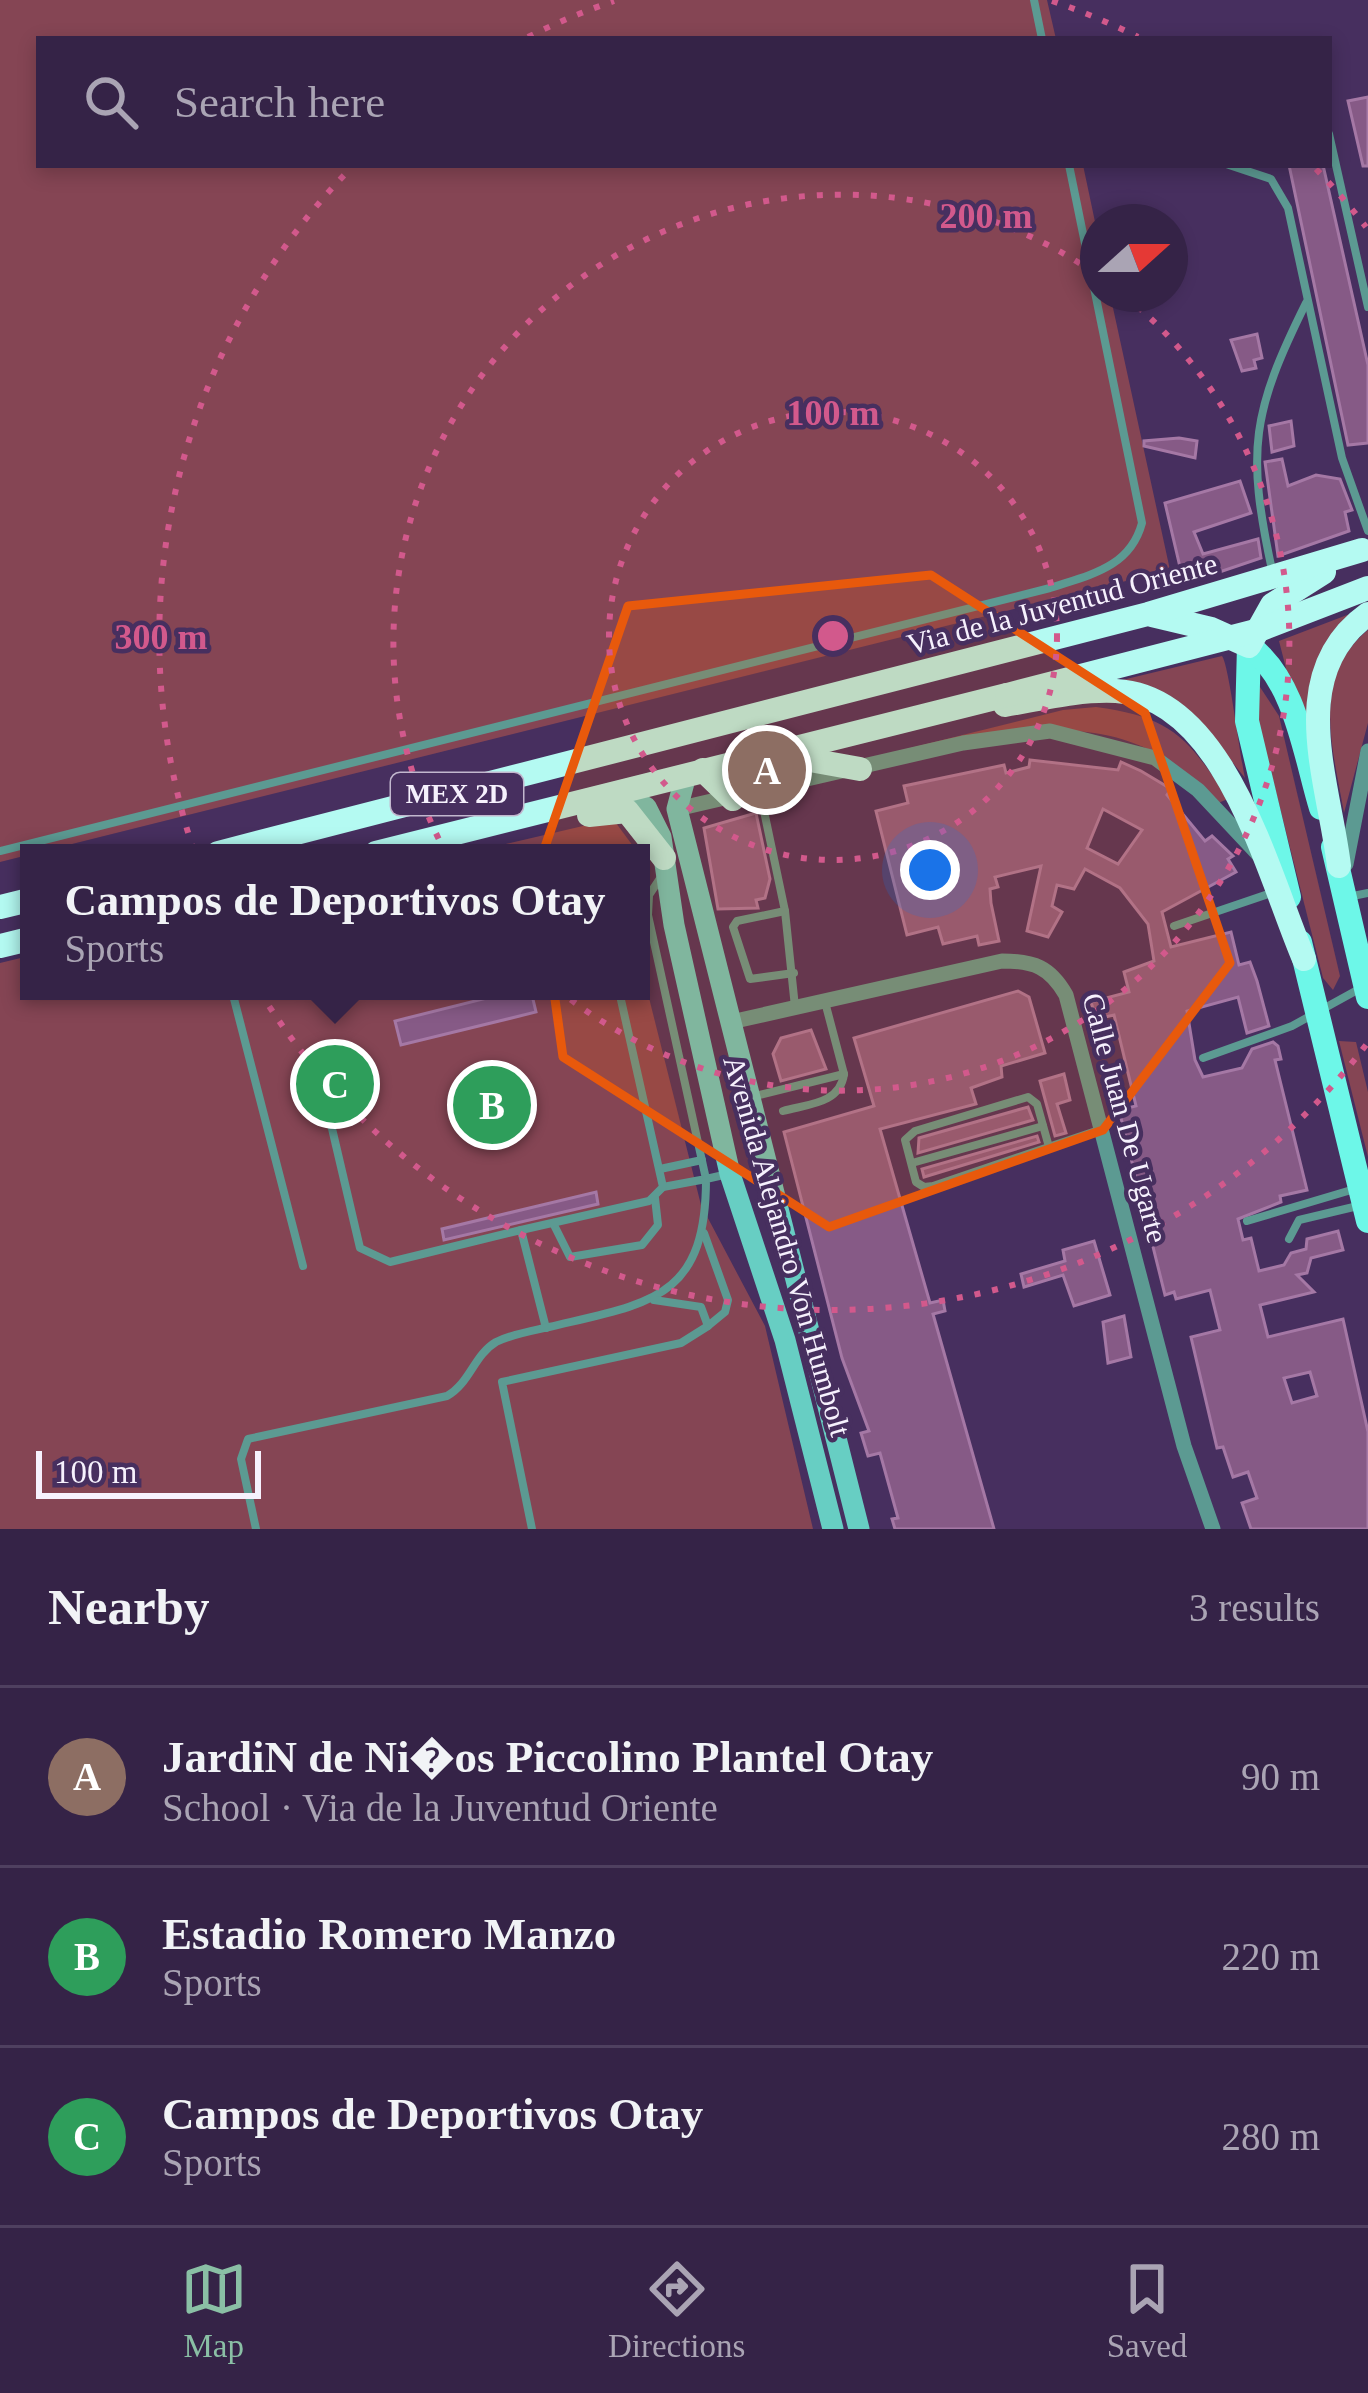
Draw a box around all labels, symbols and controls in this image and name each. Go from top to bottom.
search box [36,36,1332,168]
icon: search [78,69,144,135]
text: Search here [174,77,385,127]
text: 200 m [940,196,1033,236]
north arrow [1080,204,1188,312]
text: 100 m [787,393,880,433]
street label: Via de la Juventud Oriente [903,546,1221,661]
centre of rings [812,615,854,657]
text: 300 m [115,617,208,657]
pin: A [728,725,806,815]
road number: MEX 2D [391,773,523,815]
your location [900,840,960,900]
popup [20,844,650,1000]
text: Campos de Deportivos Otay [64,875,606,925]
text: Sports [64,927,164,970]
street label: Calle Juan De Ugarte [1076,989,1175,1246]
pin: C [296,1039,374,1129]
street label: Avenida Alejandro Von Humbolt [717,1052,858,1440]
pin: B [453,1060,531,1150]
scale bar [36,1445,261,1498]
text: 100 m [54,1454,137,1490]
text: Nearby [48,1579,209,1635]
text: 3 results [1189,1586,1320,1629]
text: JardiN de Ni�os Piccolino Plantel Otay [162,1732,933,1782]
text: A [73,1755,101,1798]
text: 90 m [1241,1755,1320,1798]
text: School · Via de la Juventud Oriente [162,1786,718,1829]
text: Estadio Romero Manzo [162,1909,616,1959]
text: B [74,1935,100,1978]
text: 220 m [1221,1935,1320,1978]
text: Sports [162,1961,262,2004]
text: Campos de Deportivos Otay [162,2089,703,2139]
text: C [73,2115,101,2158]
text: 280 m [1221,2115,1320,2158]
text: Sports [162,2141,262,2184]
tab: Map [181,2256,247,2365]
tab: Directions [608,2256,745,2365]
tab: Saved [1107,2256,1187,2365]

